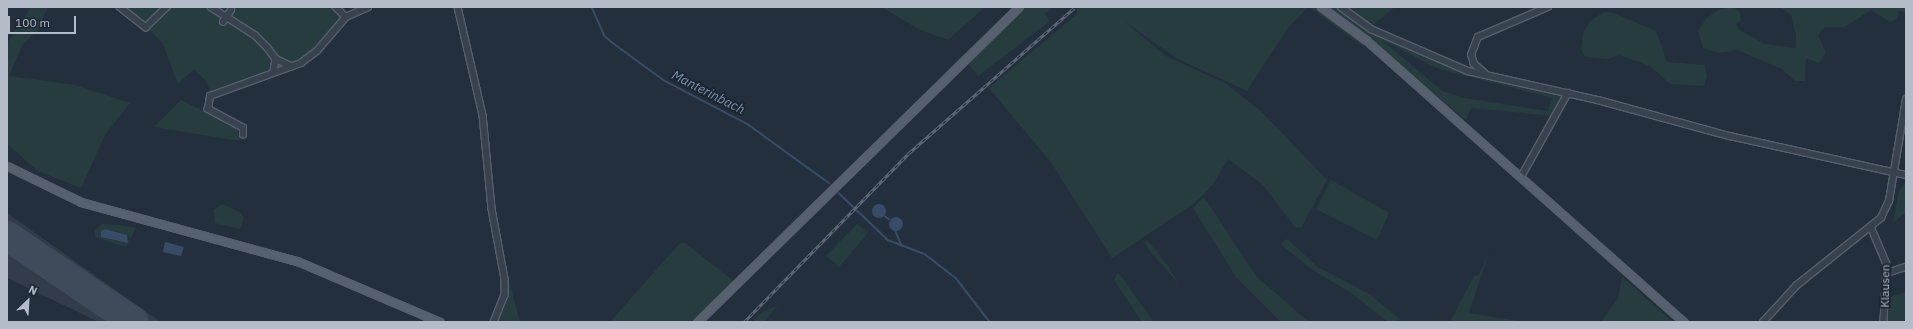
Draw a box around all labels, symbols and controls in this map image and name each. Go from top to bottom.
scale bar [10,8,78,34]
text: 100 m [15,15,50,30]
water label: Manterinbach [669,68,747,118]
street label: Klausen [1877,264,1893,308]
north arrow [8,281,48,321]
text: N [27,282,40,298]

